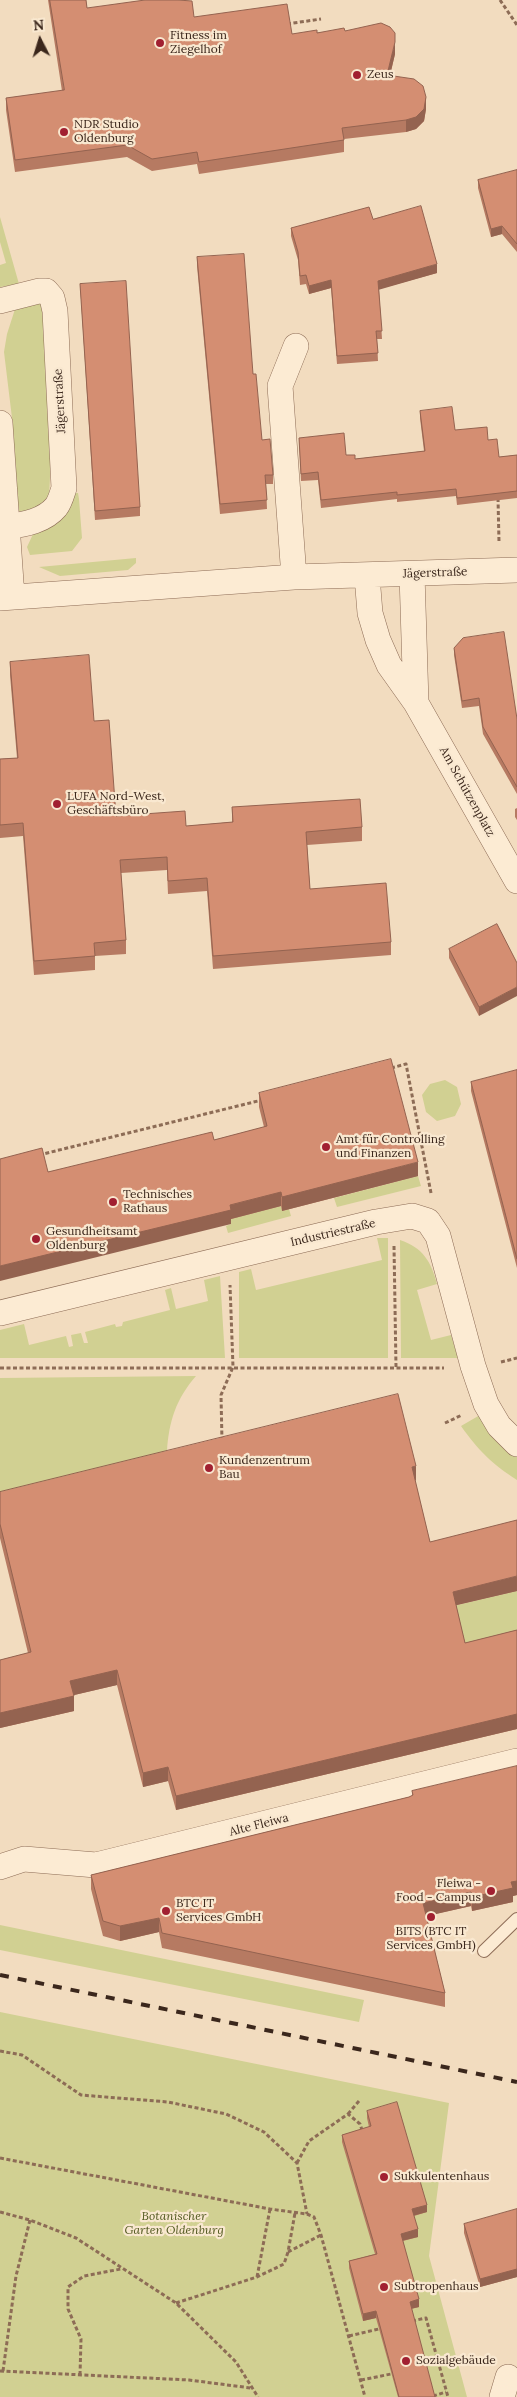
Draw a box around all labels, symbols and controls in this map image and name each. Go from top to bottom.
north arrow [15,15,65,65]
text: N [33,16,45,34]
place label: Fitness im Ziegelhof [170,29,227,57]
marker: Fitness im Ziegelhof [154,37,166,49]
place label: Zeus [367,68,394,82]
marker: Zeus [351,69,363,81]
place label: NDR Studio Oldenburg [74,118,139,146]
marker: NDR Studio Oldenburg [58,126,70,138]
street label: Jägerstraße [51,368,69,434]
street label: Jägerstraße [402,565,468,581]
street label: Am Schützenplatz [436,744,498,840]
place label: LUFA Nord-West, Geschäftsbüro [67,790,165,818]
marker: LUFA Nord-West, Geschäftsbüro [51,798,63,810]
place label: Amt für Controlling und Finanzen [336,1133,445,1161]
marker: Amt für Controlling und Finanzen [320,1141,332,1153]
place label: Technisches Rathaus [123,1188,192,1216]
marker: Technisches Rathaus [107,1196,119,1208]
street label: Industriestraße [289,1216,377,1250]
place label: Gesundheitsamt Oldenburg [46,1225,138,1253]
marker: Gesundheitsamt Oldenburg [30,1233,42,1245]
place label: Kundenzentrum Bau [219,1454,310,1482]
marker: Kundenzentrum Bau [203,1462,215,1474]
street label: Alte Fleiwa [228,1811,290,1839]
place label: Fleiwa - Food - Campus [396,1877,481,1905]
marker: Fleiwa - Food - Campus [485,1885,497,1897]
place label: BTC IT Services GmbH [176,1897,261,1925]
marker: BTC IT Services GmbH [160,1905,172,1917]
marker: BITS (BTC IT Services GmbH) [425,1911,437,1923]
place label: BITS (BTC IT Services GmbH) [386,1925,476,1953]
place label: Sukkulentenhaus [394,2170,489,2184]
marker: Sukkulentenhaus [378,2171,390,2183]
park label: Botanischer Garten Oldenburg [124,2210,224,2238]
place label: Subtropenhaus [394,2280,479,2294]
marker: Subtropenhaus [378,2281,390,2293]
place label: Sozialgebäude [416,2354,496,2368]
marker: Sozialgebäude [400,2355,412,2367]

